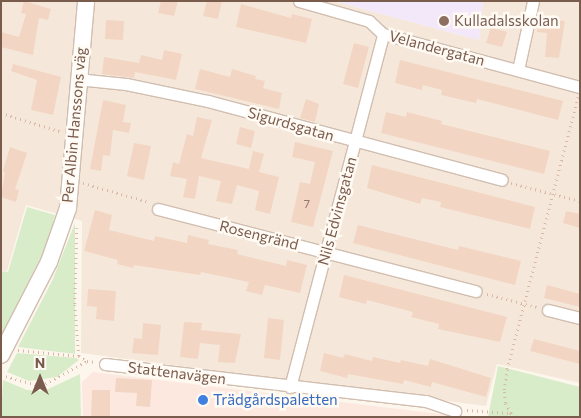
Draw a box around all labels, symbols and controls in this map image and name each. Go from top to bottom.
place label: Kulladalsskolan [454,12,559,30]
marker: Kulladalsskolan [438,15,450,27]
street label: Velandergatan [387,27,487,69]
street label: Per Albin Hanssons väg [58,46,90,204]
street label: Sigurdsgatan [246,103,336,145]
street label: Nils Edvinsgatan [314,155,360,267]
house number: 7 [304,197,310,211]
street label: Rosengränd [218,217,300,253]
north arrow [15,353,65,403]
text: N [35,354,45,371]
street label: Stattenavägen [127,358,227,388]
place label: Trädgårdspaletten [213,391,338,409]
marker: Trädgårdspaletten [197,394,209,406]

